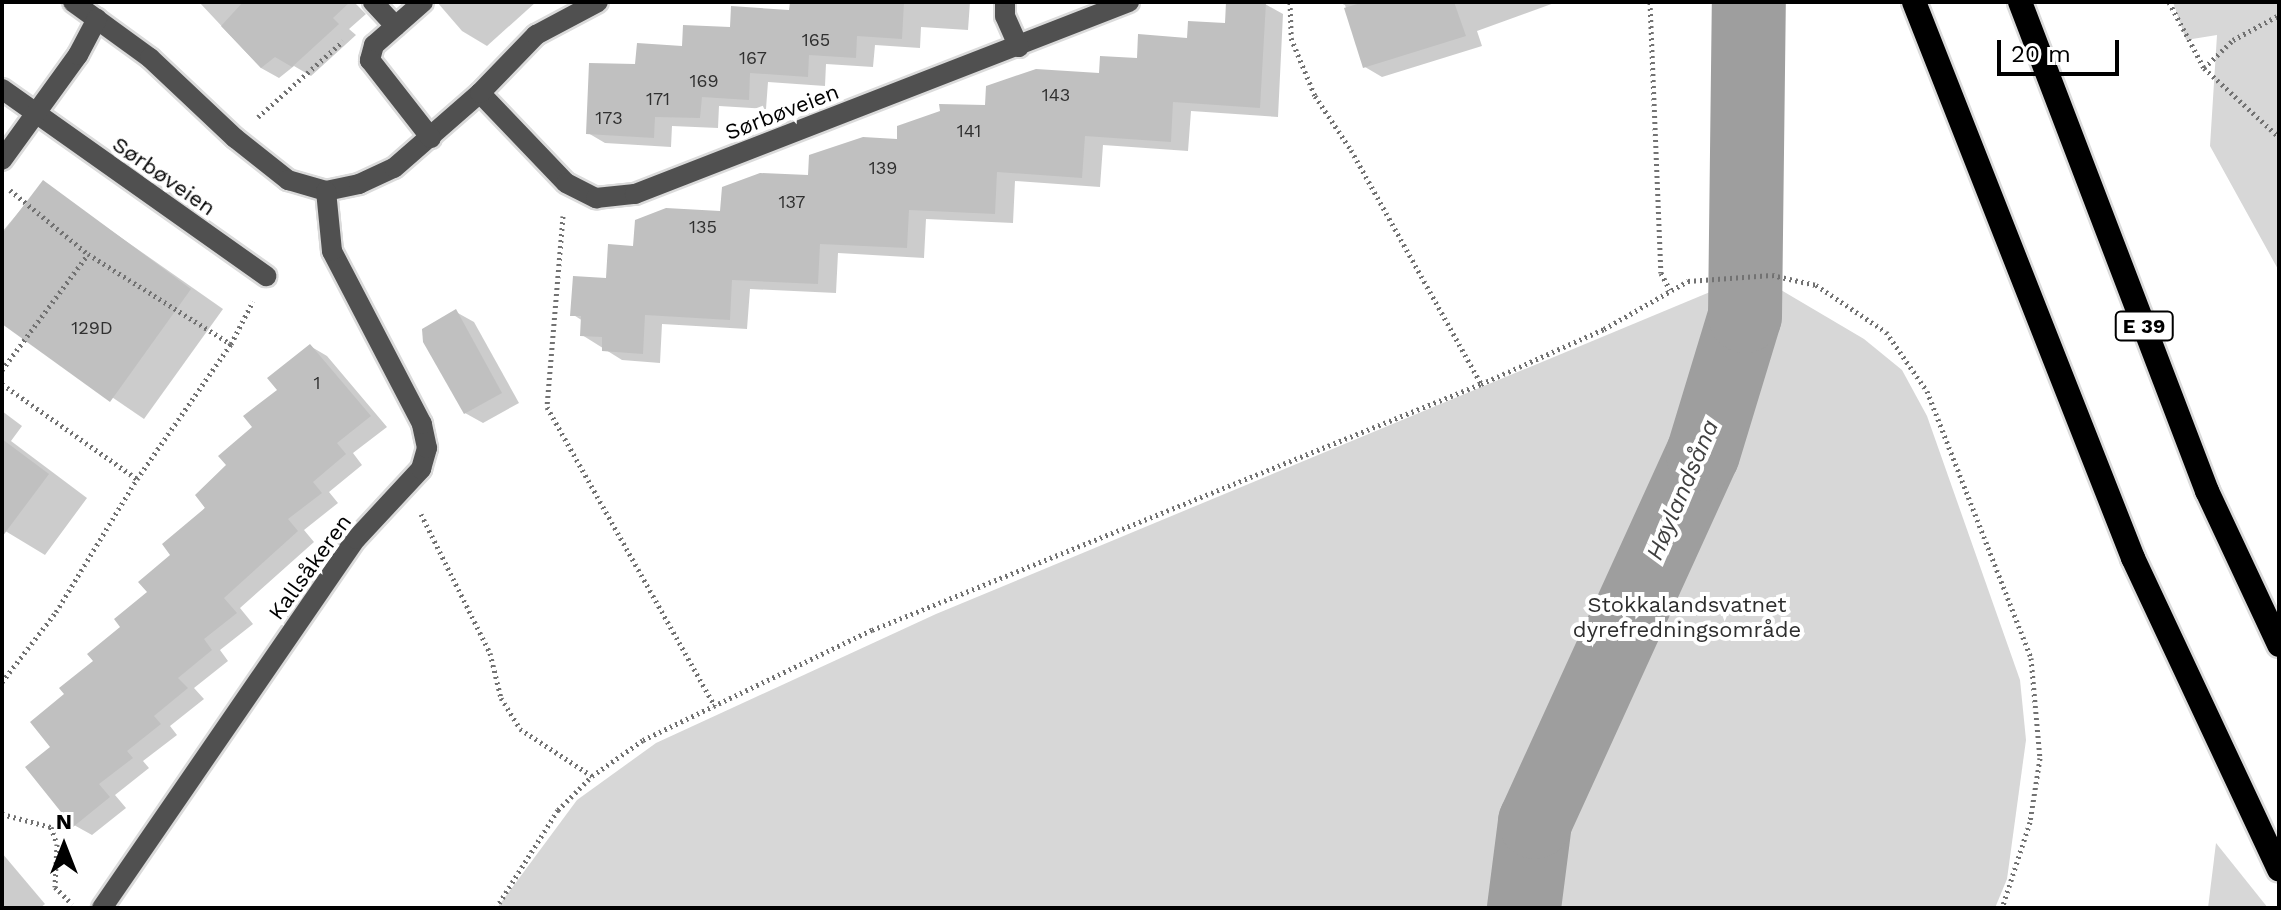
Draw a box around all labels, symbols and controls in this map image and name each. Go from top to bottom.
scale bar [2001,24,2123,74]
house number: 165 [802,29,830,51]
text: 20 m [2011,40,2071,68]
house number: 167 [739,47,767,69]
house number: 169 [689,70,719,92]
street label: Sørbøveien [721,78,843,146]
house number: 143 [1042,84,1070,106]
house number: 171 [646,88,670,110]
house number: 173 [595,107,623,129]
house number: 141 [957,120,981,142]
street label: Sørbøveien [107,131,221,221]
house number: 139 [869,157,897,179]
house number: 137 [779,191,805,213]
house number: 135 [689,216,717,238]
road number: E 39 [2114,310,2174,342]
house number: 129D [71,317,113,339]
house number: 1 [313,372,321,394]
water label: Høylandsåna [1641,416,1725,564]
street label: Kallsåkeren [263,509,357,625]
park label: Stokkalandsvatnet dyrefredningsområde [1573,591,1801,642]
north arrow [24,806,104,886]
text: N [56,809,72,834]

